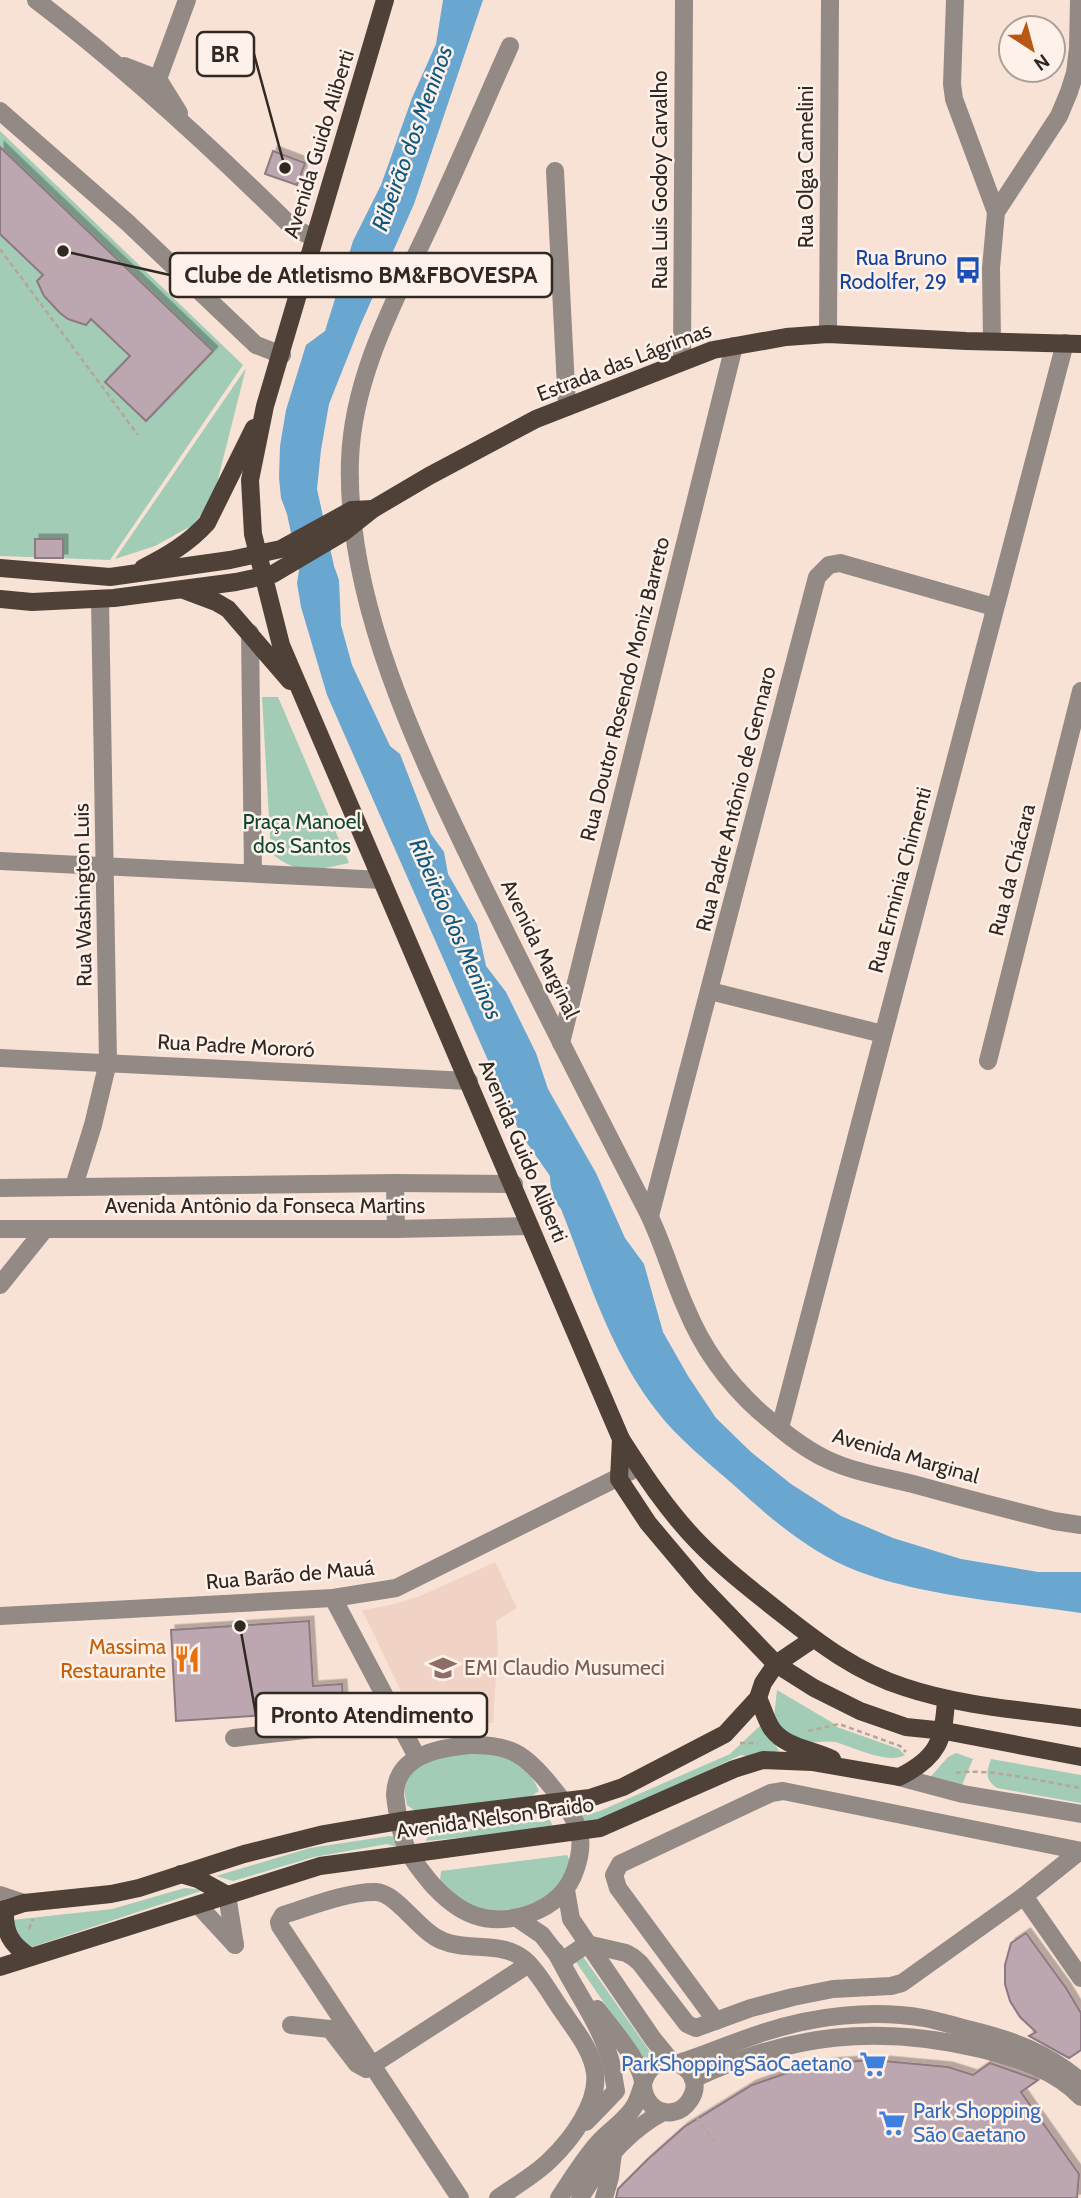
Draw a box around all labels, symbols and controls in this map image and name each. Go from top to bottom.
north arrow [997,14,1067,84]
callout: BR [197,32,254,76]
text: BR [211,40,240,68]
water label: Ribeirão dos Meninos [365,41,459,235]
street label: Avenida Guido Aliberti [278,47,359,241]
text: N [1030,49,1054,76]
street label: Rua Luis Godoy Carvalho [647,70,672,290]
street label: Rua Olga Camelini [793,86,818,248]
place label: Rua Bruno Rodolfer, 29 [839,245,947,294]
callout: Clube de Atletismo BM&FBOVESPA [170,253,552,297]
bus stop icon: Rua Bruno Rodolfer, 29 [953,255,983,285]
text: Clube de Atletismo BM&FBOVESPA [184,261,538,289]
street label: Estrada das Lágrimas [533,317,715,406]
street label: Rua Doutor Rosendo Moniz Barreto [575,534,674,844]
street label: Rua Padre Antônio de Gennaro [690,664,781,934]
street label: Rua Erminia Chimenti [863,784,936,975]
street label: Rua da Chácara [983,801,1040,939]
street label: Rua Washington Luis [68,803,97,987]
park label: Praça Manoel dos Santos [243,809,361,858]
water label: Ribeirão dos Meninos [404,834,509,1024]
street label: Avenida Marginal [496,875,585,1022]
street label: Rua Padre Mororó [157,1029,315,1062]
street label: Avenida Guido Aliberti [474,1056,573,1246]
street label: Avenida Antônio da Fonseca Martins [105,1193,426,1218]
street label: Avenida Marginal [830,1423,982,1488]
street label: Rua Barão de Mauá [205,1555,375,1594]
place label: Massima Restaurante [60,1634,166,1683]
restaurant icon: Massima Restaurante [172,1644,202,1674]
school or university icon: EMI Claudio Musumeci [428,1653,458,1683]
place label: EMI Claudio Musumeci [464,1655,665,1680]
callout: Pronto Atendimento [256,1693,487,1737]
text: Pronto Atendimento [270,1701,474,1729]
street label: Avenida Nelson Braido [395,1791,595,1844]
supermarket icon: ParkShoppingSãoCaetano [858,2049,888,2079]
place label: ParkShoppingSãoCaetano [621,2051,852,2076]
place label: Park Shopping São Caetano [913,2098,1041,2147]
supermarket icon: Park Shopping São Caetano [877,2108,907,2138]

